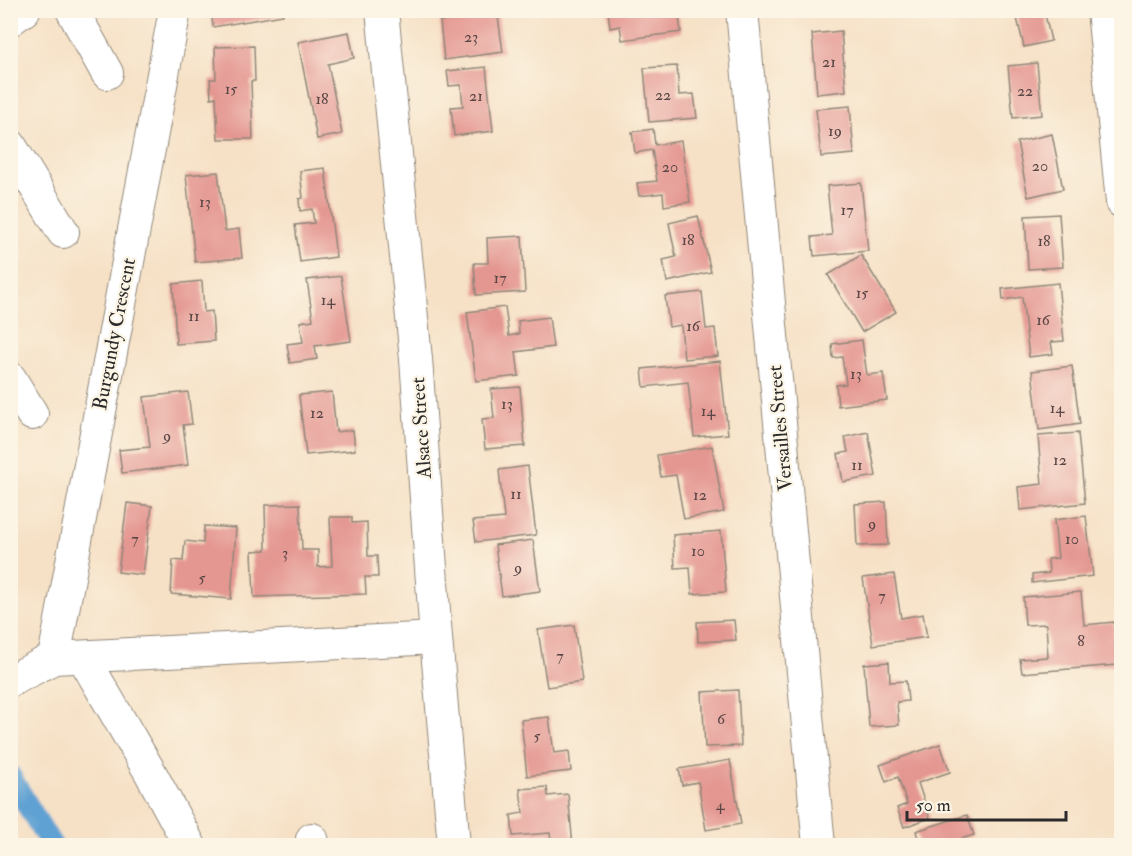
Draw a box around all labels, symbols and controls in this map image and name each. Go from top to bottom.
house number: 23 [464,27,478,47]
house number: 21 [822,52,836,72]
house number: 15 [225,79,237,99]
house number: 22 [1017,81,1033,101]
house number: 22 [655,85,671,105]
house number: 21 [469,86,483,106]
house number: 18 [315,89,329,109]
house number: 19 [828,121,842,141]
house number: 20 [1032,156,1048,176]
house number: 20 [662,157,678,177]
house number: 13 [199,192,211,212]
house number: 17 [840,200,854,220]
house number: 18 [681,230,695,250]
house number: 18 [1037,231,1051,251]
street label: Burgundy Crescent [87,255,141,412]
house number: 17 [493,268,507,288]
house number: 15 [856,283,868,303]
house number: 14 [321,290,337,310]
house number: 11 [188,306,200,326]
house number: 16 [1036,310,1051,330]
house number: 16 [686,316,701,336]
street label: Versailles Street [762,363,798,492]
house number: 13 [850,364,862,384]
street label: Alsace Street [405,376,437,481]
house number: 13 [501,394,513,414]
house number: 14 [1050,398,1066,418]
house number: 14 [701,401,717,421]
house number: 12 [310,403,324,423]
house number: 9 [162,426,171,446]
house number: 12 [1053,450,1067,470]
house number: 11 [851,455,863,475]
house number: 11 [510,484,522,504]
house number: 12 [693,485,707,505]
house number: 9 [867,514,876,534]
house number: 7 [131,529,139,549]
house number: 10 [1065,529,1079,549]
house number: 10 [691,541,705,561]
house number: 3 [282,543,288,563]
house number: 9 [513,558,522,578]
house number: 5 [198,568,206,588]
house number: 7 [878,586,886,606]
house number: 8 [1077,631,1085,651]
house number: 7 [556,646,564,666]
house number: 6 [717,709,726,729]
house number: 5 [533,726,541,746]
scale bar [907,784,1066,822]
text: 50 m [916,794,951,817]
house number: 4 [716,795,726,815]

